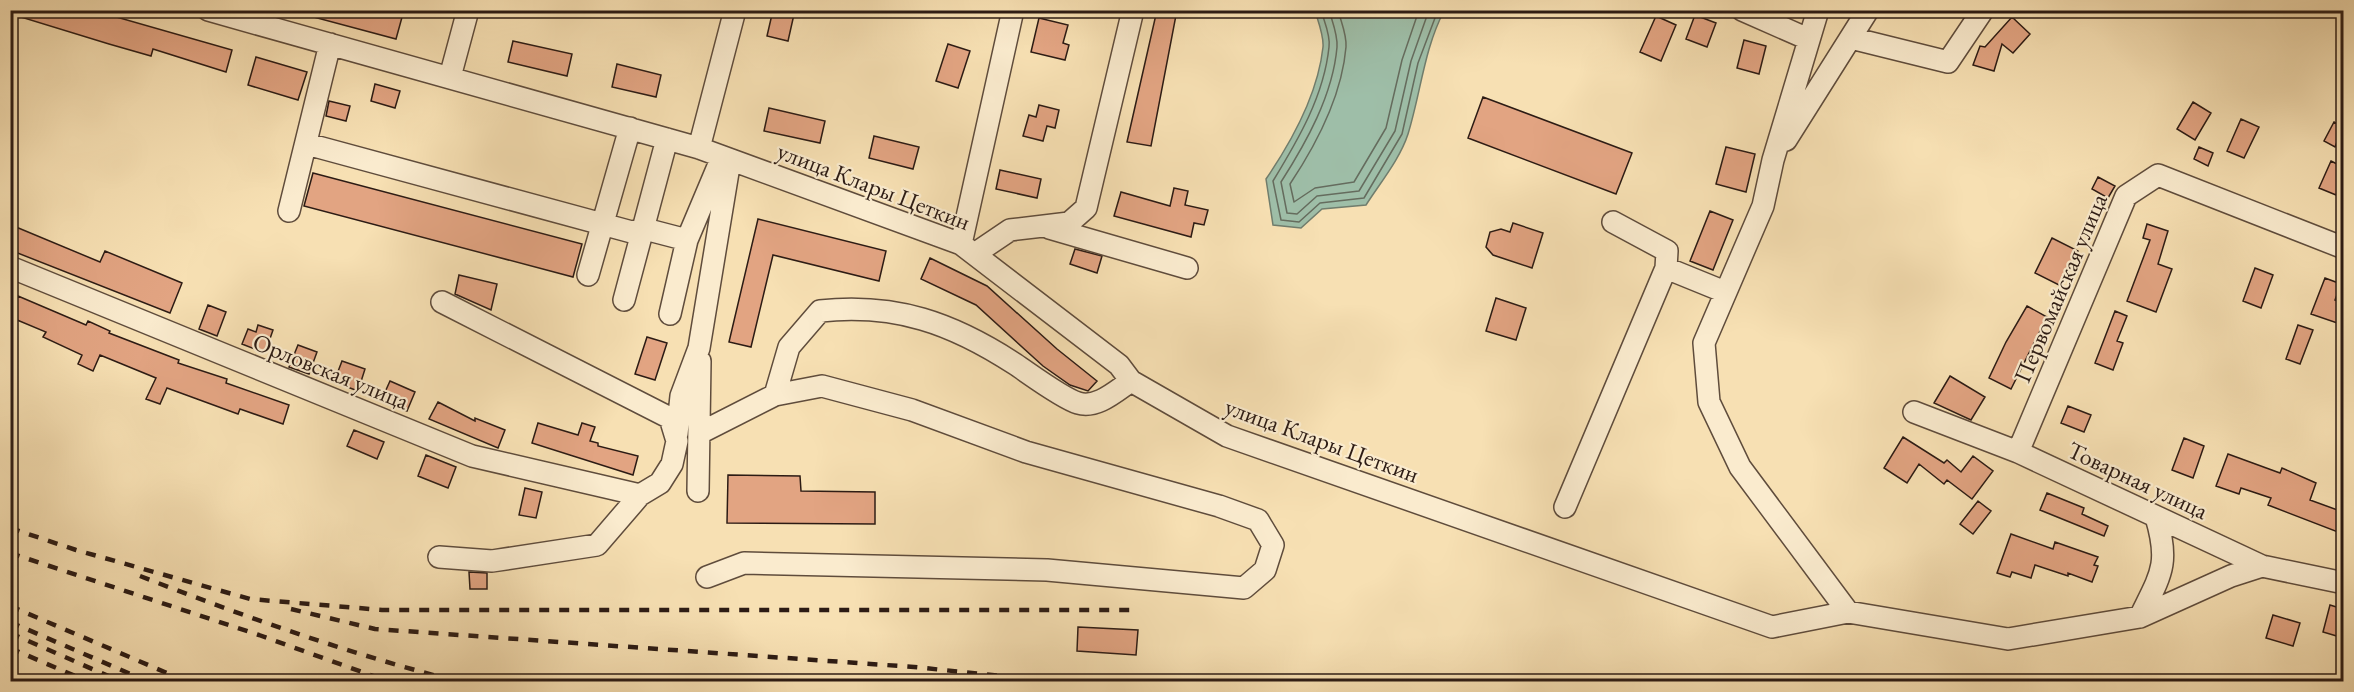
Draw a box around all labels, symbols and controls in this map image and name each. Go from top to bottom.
street label: улица Клары Цеткин [773,135,975,237]
street label: Первомайская улица [2006,188,2114,387]
street label: Орловская улица [248,326,414,417]
street label: улица Клары Цеткин [1221,391,1423,489]
street label: Товарная улица [2063,434,2213,526]

